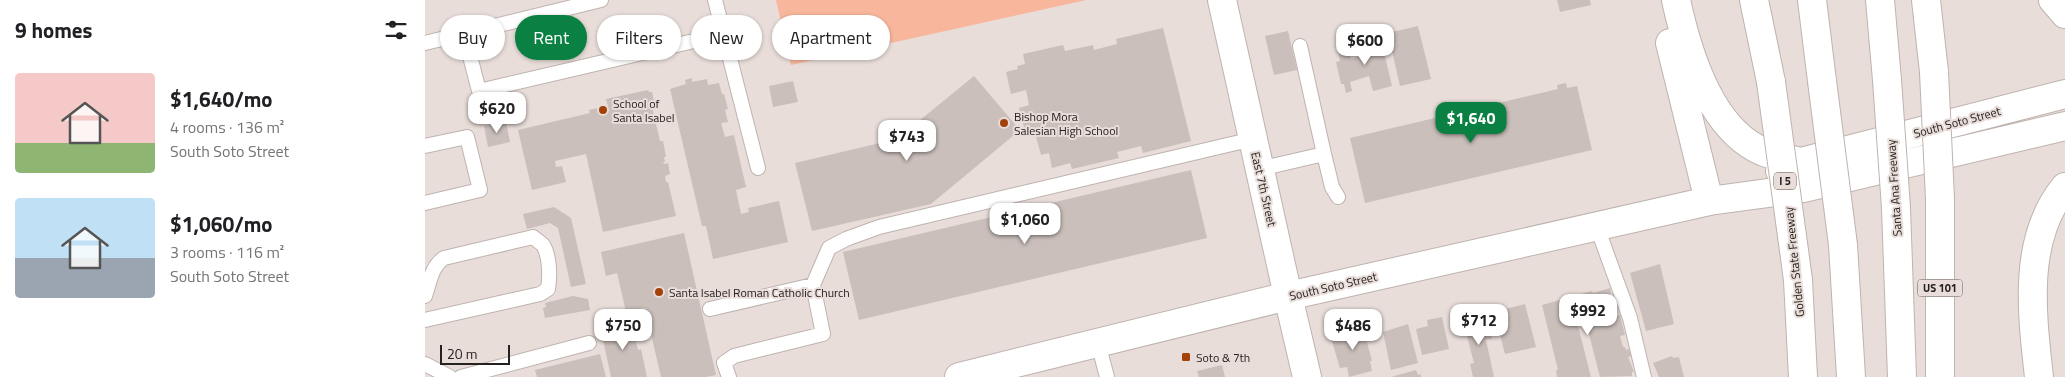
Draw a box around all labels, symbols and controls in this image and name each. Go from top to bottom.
text: 9 homes [15,14,92,46]
chip: Buy [440,15,505,60]
chip: Rent [515,15,587,60]
chip: Filters [597,15,681,60]
chip: New [691,15,762,60]
chip: Apartment [772,15,890,60]
icon: filters [382,16,410,44]
pin: $600 [1335,23,1395,66]
text: $600 [1347,28,1383,52]
text: $1,640/mo [170,83,272,115]
pin: $620 [467,92,527,134]
icon: home [55,93,115,153]
place label: School of Santa Isabel [613,94,674,127]
text: $620 [479,96,515,120]
street label: South Soto Street [1911,101,2003,143]
pin: $1,640 [1430,102,1512,144]
marker: School of Santa Isabel [597,104,609,116]
text: $1,640 [1446,106,1496,130]
place label: Bishop Mora Salesian High School [1014,107,1118,140]
text: 4 rooms · 136 m² [170,115,284,139]
marker: Bishop Mora Salesian High School [998,117,1010,129]
pin: $743 [877,120,937,162]
text: $743 [889,124,925,148]
text: South Soto Street [170,139,289,163]
street label: Santa Ana Freeway [1881,139,1907,237]
street label: East 7th Street [1246,150,1282,229]
road number: I 5 [1774,172,1796,190]
pin: $1,060 [984,202,1066,245]
street label: Golden State Freeway [1779,206,1809,318]
text: $1,060 [1000,207,1050,231]
text: $1,060/mo [170,208,272,240]
icon: home [55,218,115,278]
text: 3 rooms · 116 m² [170,240,284,264]
text: South Soto Street [170,264,289,288]
street label: South Soto Street [1287,267,1379,305]
road number: US 101 [1917,280,1963,296]
place label: Santa Isabel Roman Catholic Church [669,283,850,302]
marker: Santa Isabel Roman Catholic Church [653,286,665,298]
pin: $992 [1558,294,1618,336]
text: $992 [1570,298,1606,322]
pin: $712 [1449,304,1509,346]
pin: $750 [593,308,653,351]
pin: $486 [1323,308,1383,351]
text: $712 [1461,308,1497,332]
text: $750 [605,313,641,337]
text: $486 [1335,313,1371,337]
scale bar [440,342,510,365]
text: 20 m [447,343,477,364]
place label: Soto & 7th [1196,348,1250,367]
marker: Soto & 7th [1180,351,1192,363]

